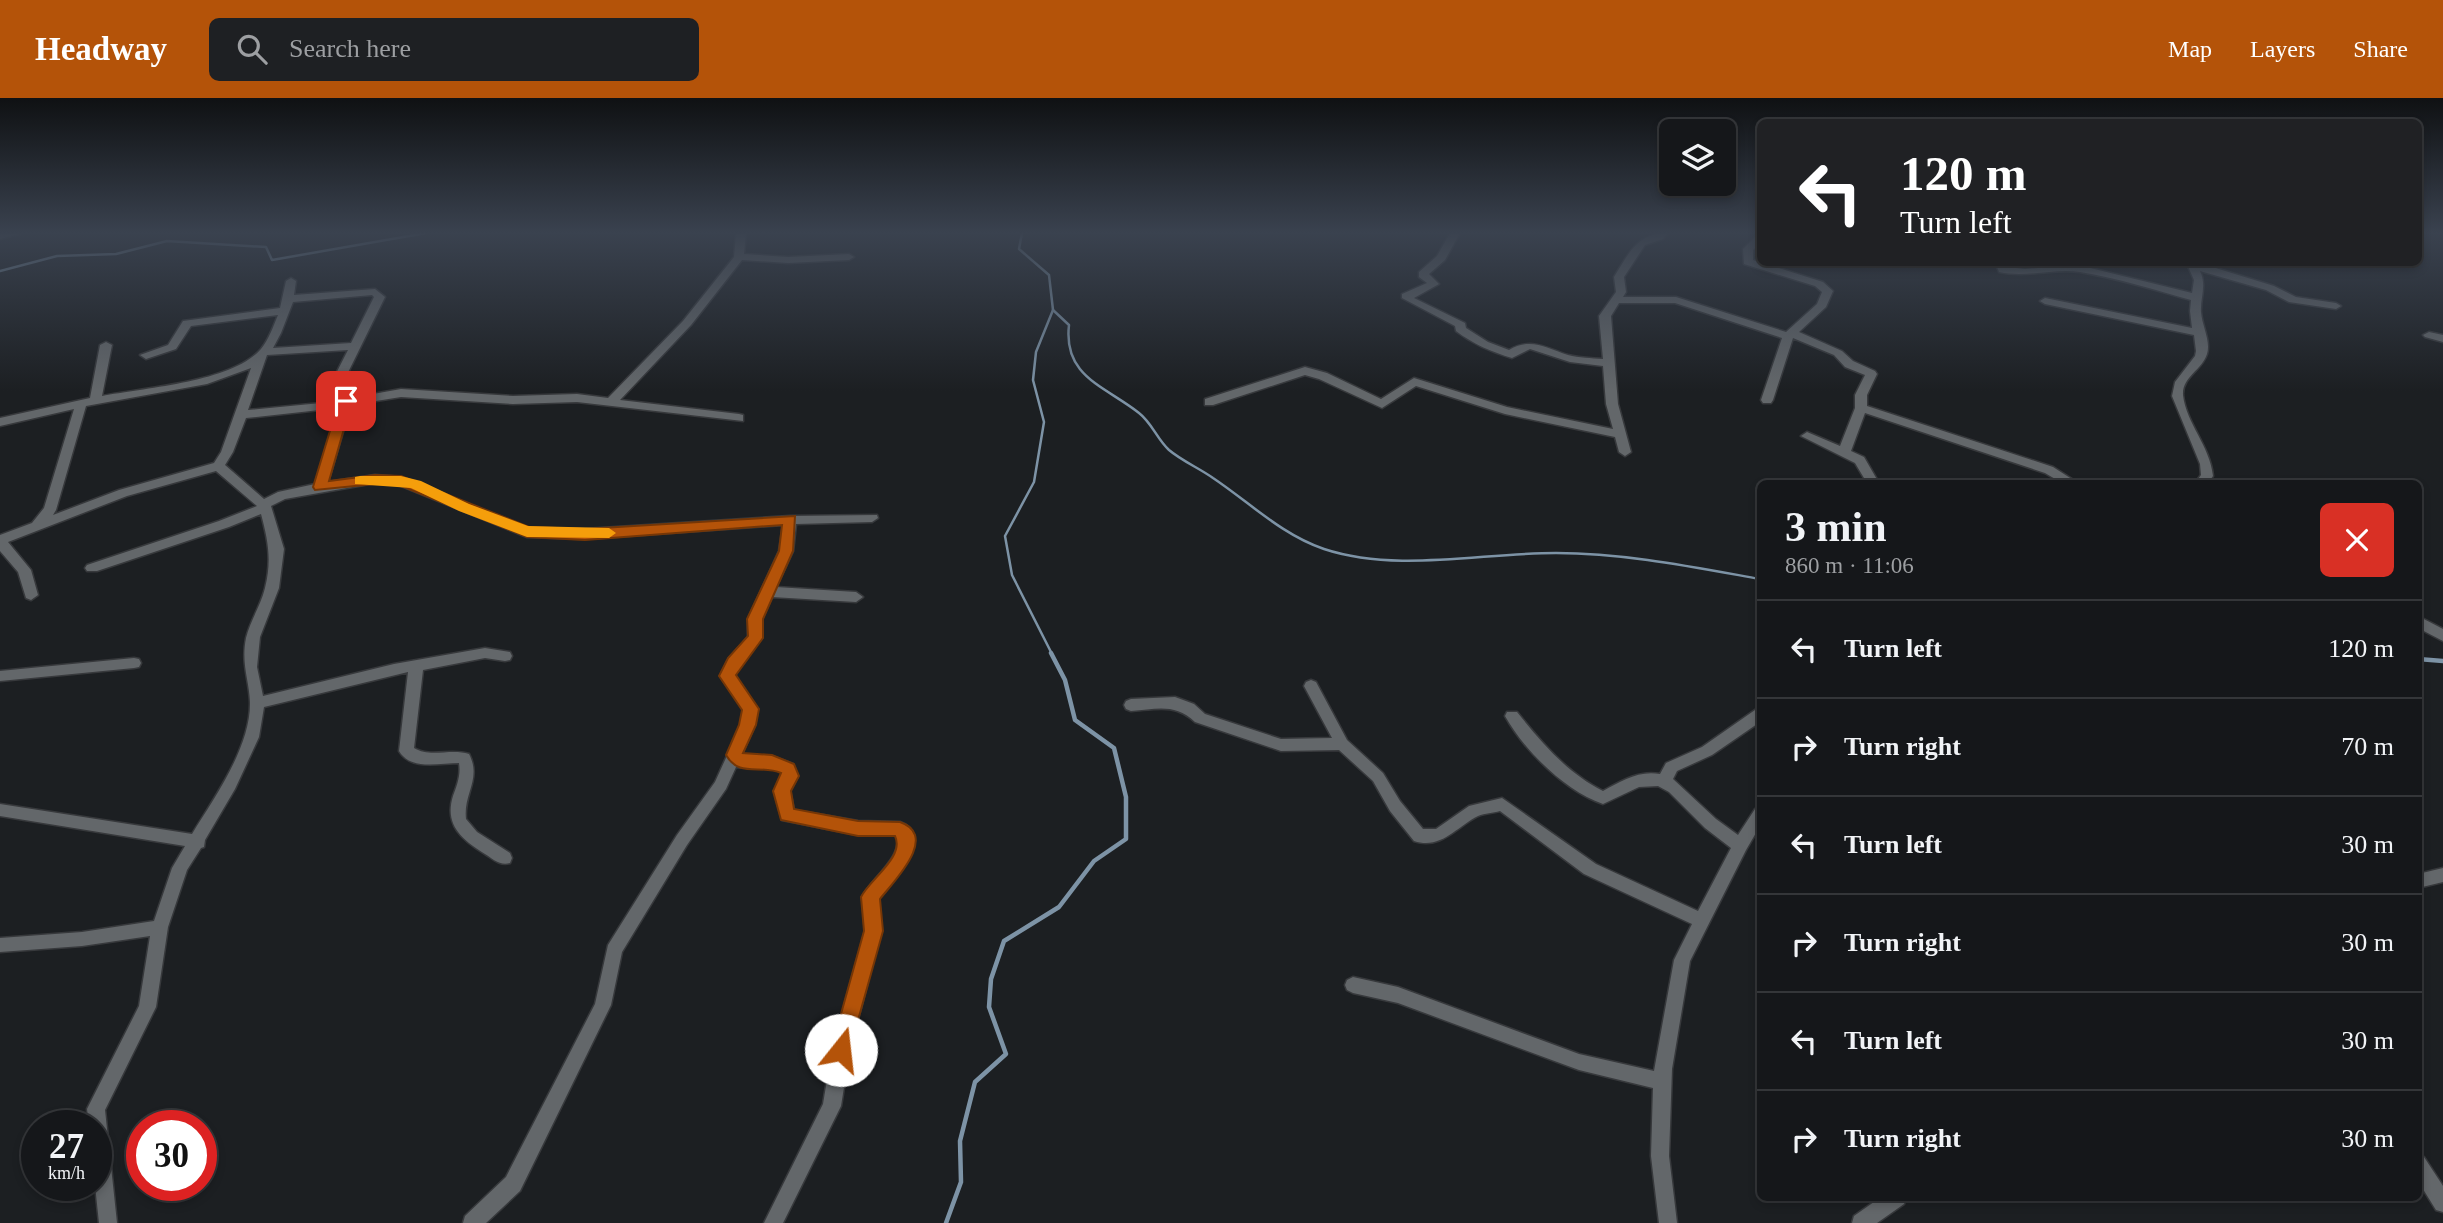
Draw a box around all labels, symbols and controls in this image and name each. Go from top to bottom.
search box [209,18,699,81]
icon: search [233,30,271,68]
text: Headway [35,31,167,67]
text: Search here [289,34,411,63]
text: Map [2168,36,2212,62]
text: Layers [2250,36,2315,62]
text: Share [2353,36,2408,62]
map controls [1659,119,1736,196]
button: layers [1659,119,1736,196]
text: 120 m [1900,146,2027,201]
icon: left [1785,147,1876,238]
text: Turn left [1900,204,2012,240]
pin [316,371,376,431]
icon: arrive [327,382,365,420]
button: close [2320,503,2394,577]
text: 3 min [1785,504,1887,550]
text: 860 m · 11:06 [1785,553,1914,578]
icon: left [1785,630,1823,668]
text: Turn left [1844,634,1942,663]
text: 120 m [2328,634,2394,663]
icon: right [1785,728,1823,766]
text: Turn right [1844,732,1961,761]
text: 70 m [2341,732,2394,761]
icon: left [1785,826,1823,864]
text: Turn left [1844,830,1942,859]
text: 30 m [2341,830,2394,859]
icon: right [1785,924,1823,962]
text: Turn right [1844,928,1961,957]
text: 30 m [2341,928,2394,957]
position arrow [804,1013,878,1087]
icon: left [1785,1022,1823,1060]
text: Turn left [1844,1026,1942,1055]
text: 30 m [2341,1026,2394,1055]
speed limit sign: 30 [126,1110,217,1201]
icon: right [1785,1120,1823,1158]
text: Turn right [1844,1124,1961,1153]
text: 30 m [2341,1124,2394,1153]
text: 27 [49,1127,84,1166]
text: km/h [48,1163,85,1183]

